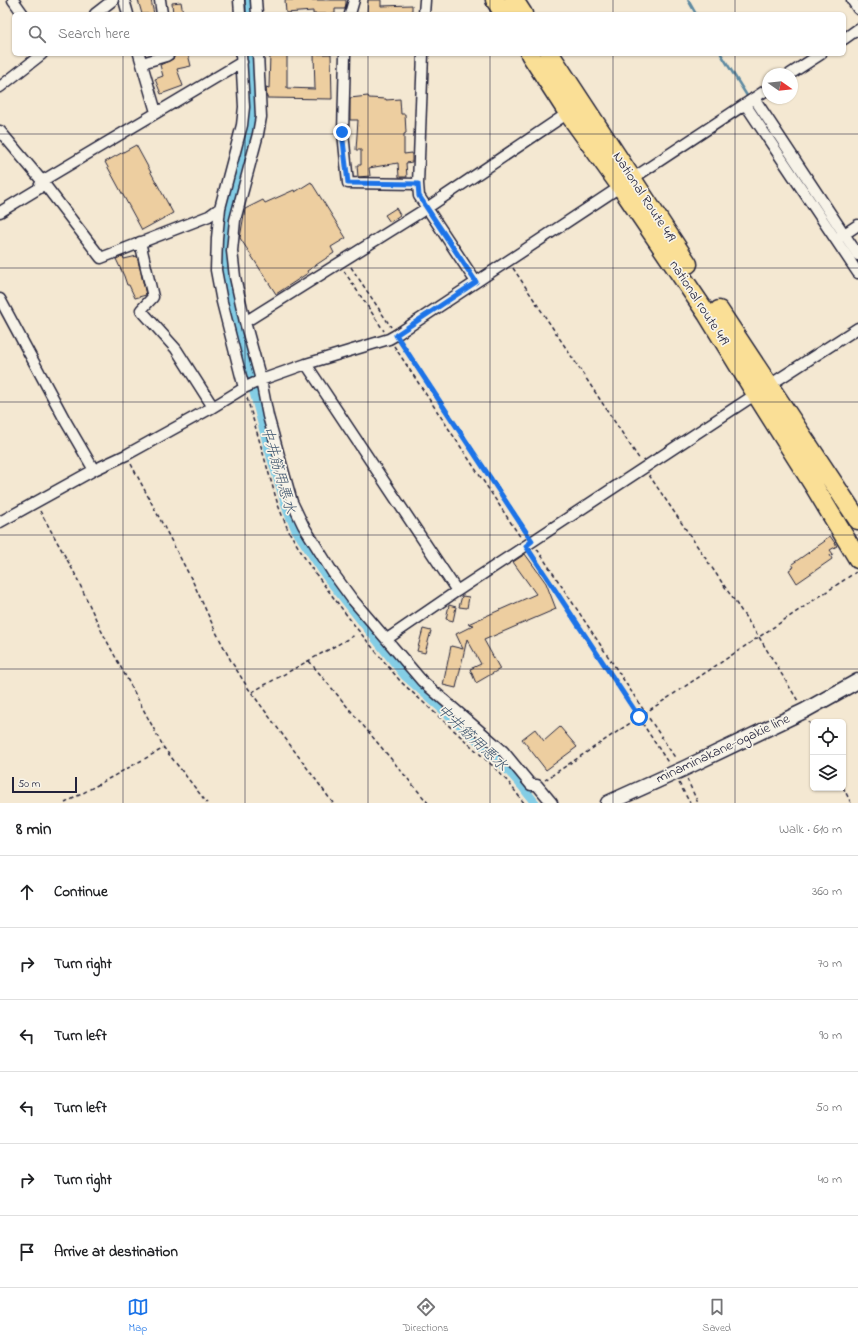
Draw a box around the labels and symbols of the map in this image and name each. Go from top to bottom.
north arrow [762,68,798,104]
route end [333,123,351,141]
street label: National Route 419 [607,148,681,247]
street label: national route 419 [664,256,735,350]
water label: 中井筋用悪水 [255,424,301,516]
water label: 中井筋用悪水 [432,699,512,777]
route start [630,708,648,726]
street label: minaminakane-ogakie line [653,708,794,790]
scale bar [12,775,77,794]

